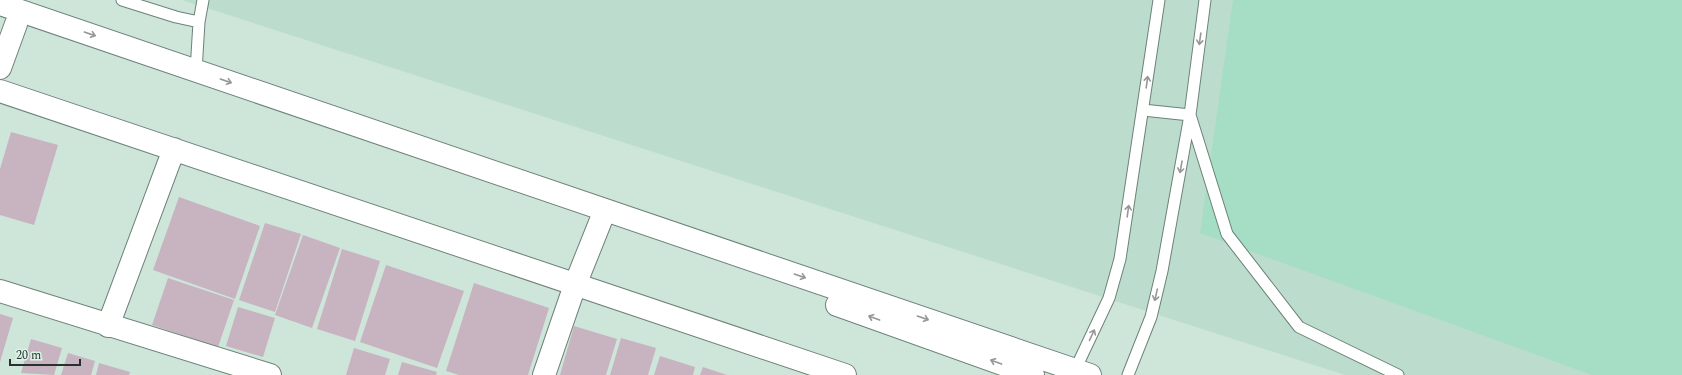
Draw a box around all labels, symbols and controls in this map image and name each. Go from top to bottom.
one-way arrow [84,31,96,39]
one-way arrow [1196,32,1204,45]
one-way arrow [1143,76,1151,89]
one-way arrow [220,78,233,85]
one-way arrow [1176,160,1184,173]
one-way arrow [1124,205,1132,218]
one-way arrow [794,273,806,281]
one-way arrow [1152,288,1160,301]
one-way arrow [868,314,881,321]
one-way arrow [916,315,929,322]
one-way arrow [1089,329,1096,341]
scale bar [10,341,80,367]
text: 20 m [16,346,41,365]
one-way arrow [991,357,1003,365]

